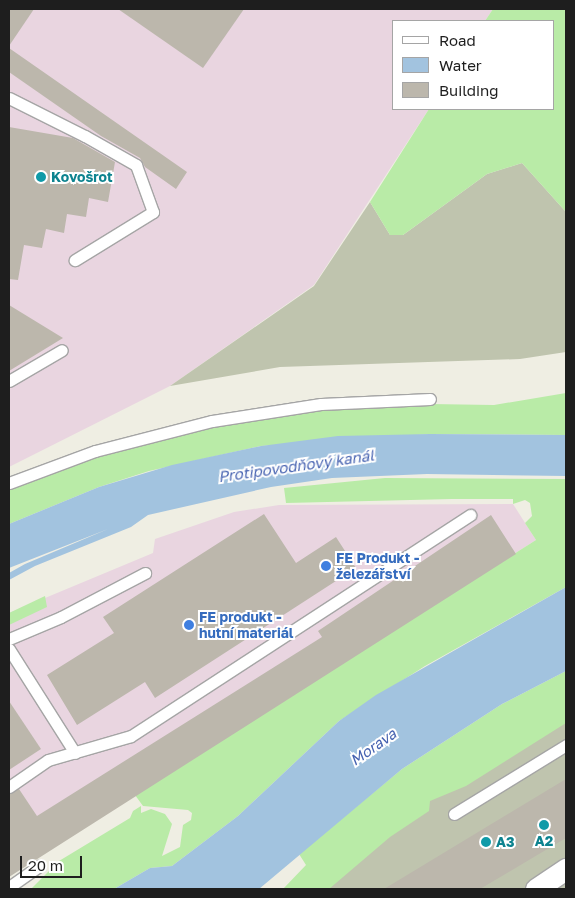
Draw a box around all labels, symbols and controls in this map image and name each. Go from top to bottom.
legend [392,20,555,110]
text: Road [439,31,476,49]
text: Water [439,56,482,74]
text: Building [439,81,499,99]
place label: Kovošrot [51,169,113,185]
marker: Kovošrot [35,171,47,183]
water label: Protipovodňový kanál [217,446,375,486]
place label: FE Produkt - železářství [336,550,419,582]
marker: FE Produkt - železářství [320,560,332,572]
place label: FE produkt - hutní materiál [199,609,294,642]
marker: FE produkt - hutní materiál [183,619,195,631]
water label: Morava [346,725,400,769]
marker: A2 [538,819,550,831]
place label: A2 [535,833,553,849]
place label: A3 [496,834,514,850]
marker: A3 [480,836,492,848]
scale bar [22,846,85,878]
text: 20 m [28,856,63,874]

